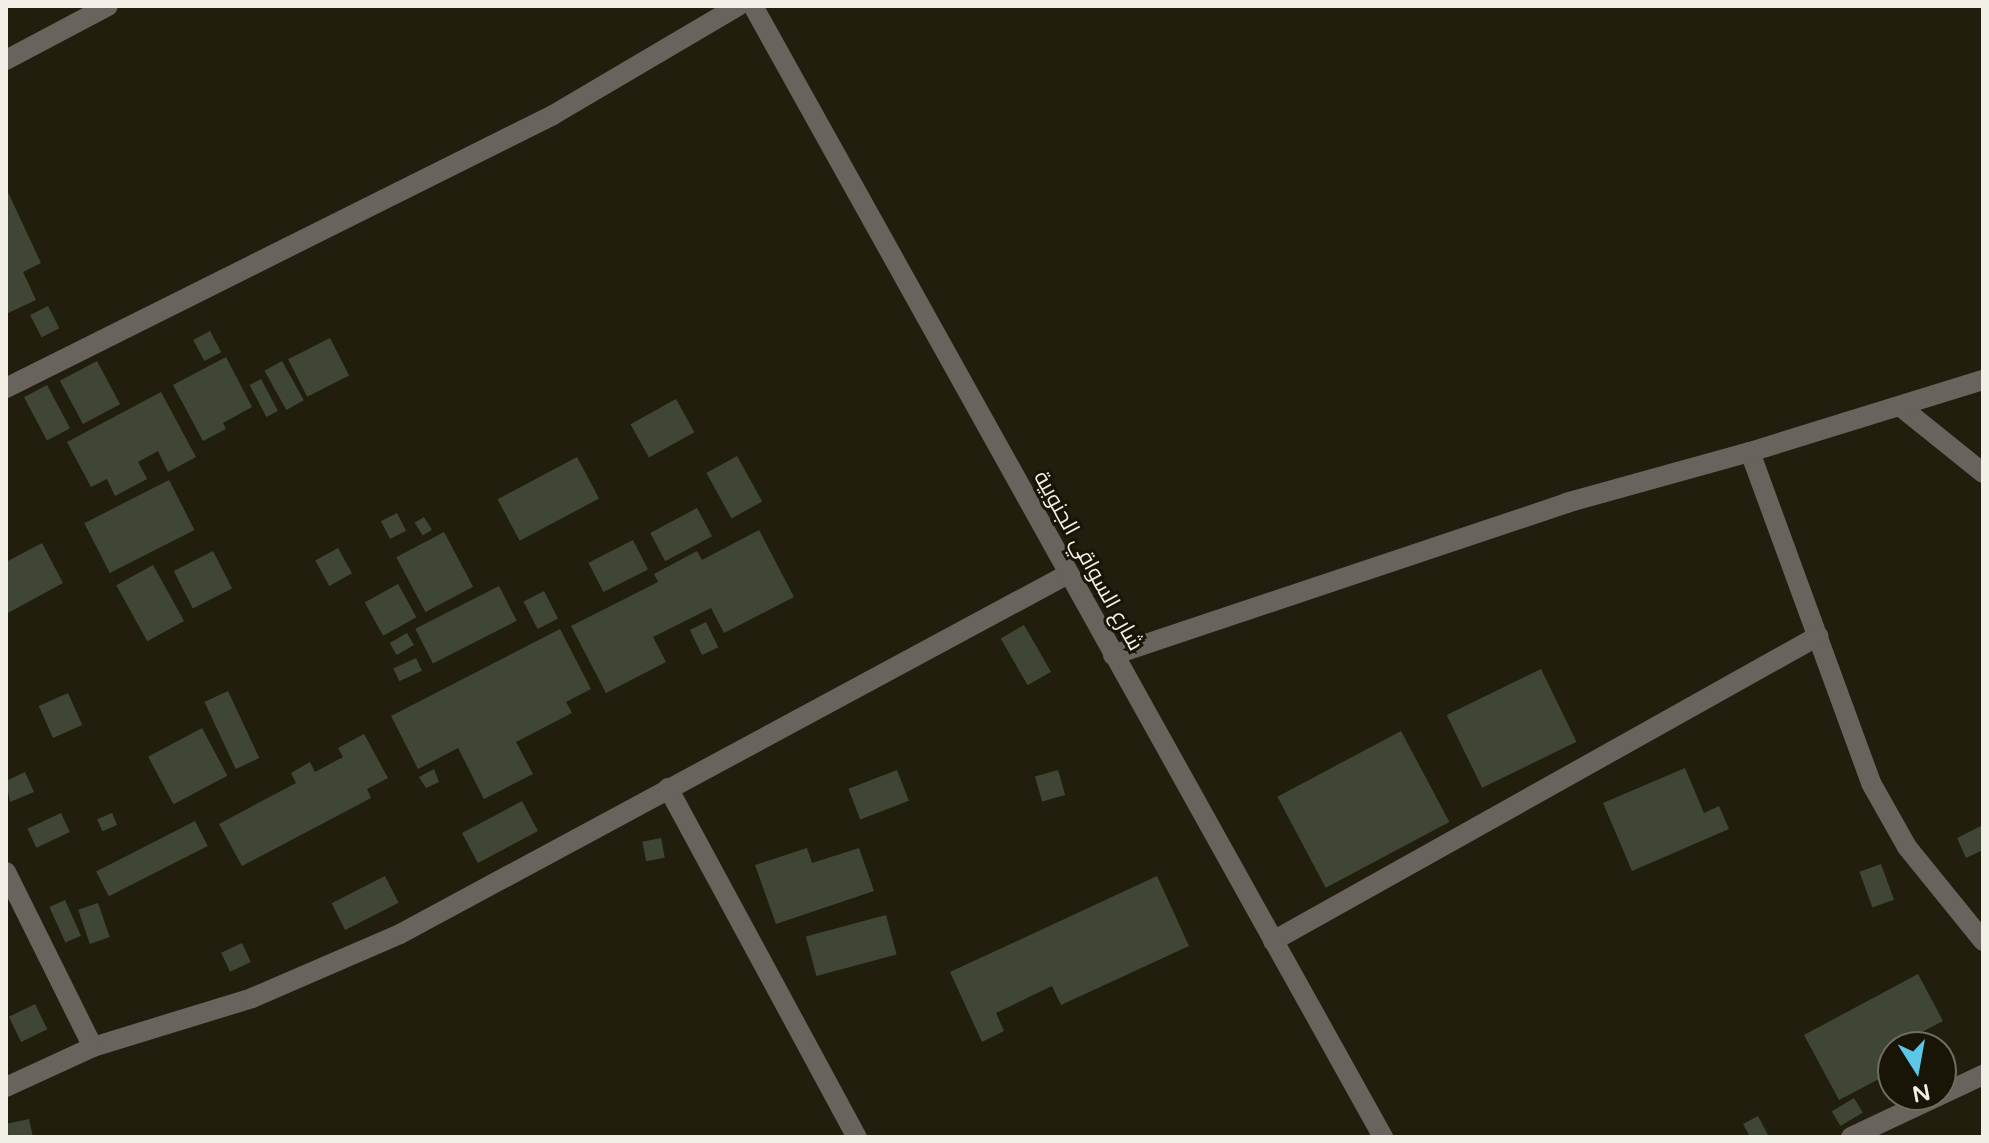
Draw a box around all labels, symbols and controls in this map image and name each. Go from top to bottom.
street label: شارع السواقي الجنوبية [1028,466,1148,656]
north arrow [1877,1031,1957,1111]
text: N [1910,1078,1932,1107]

